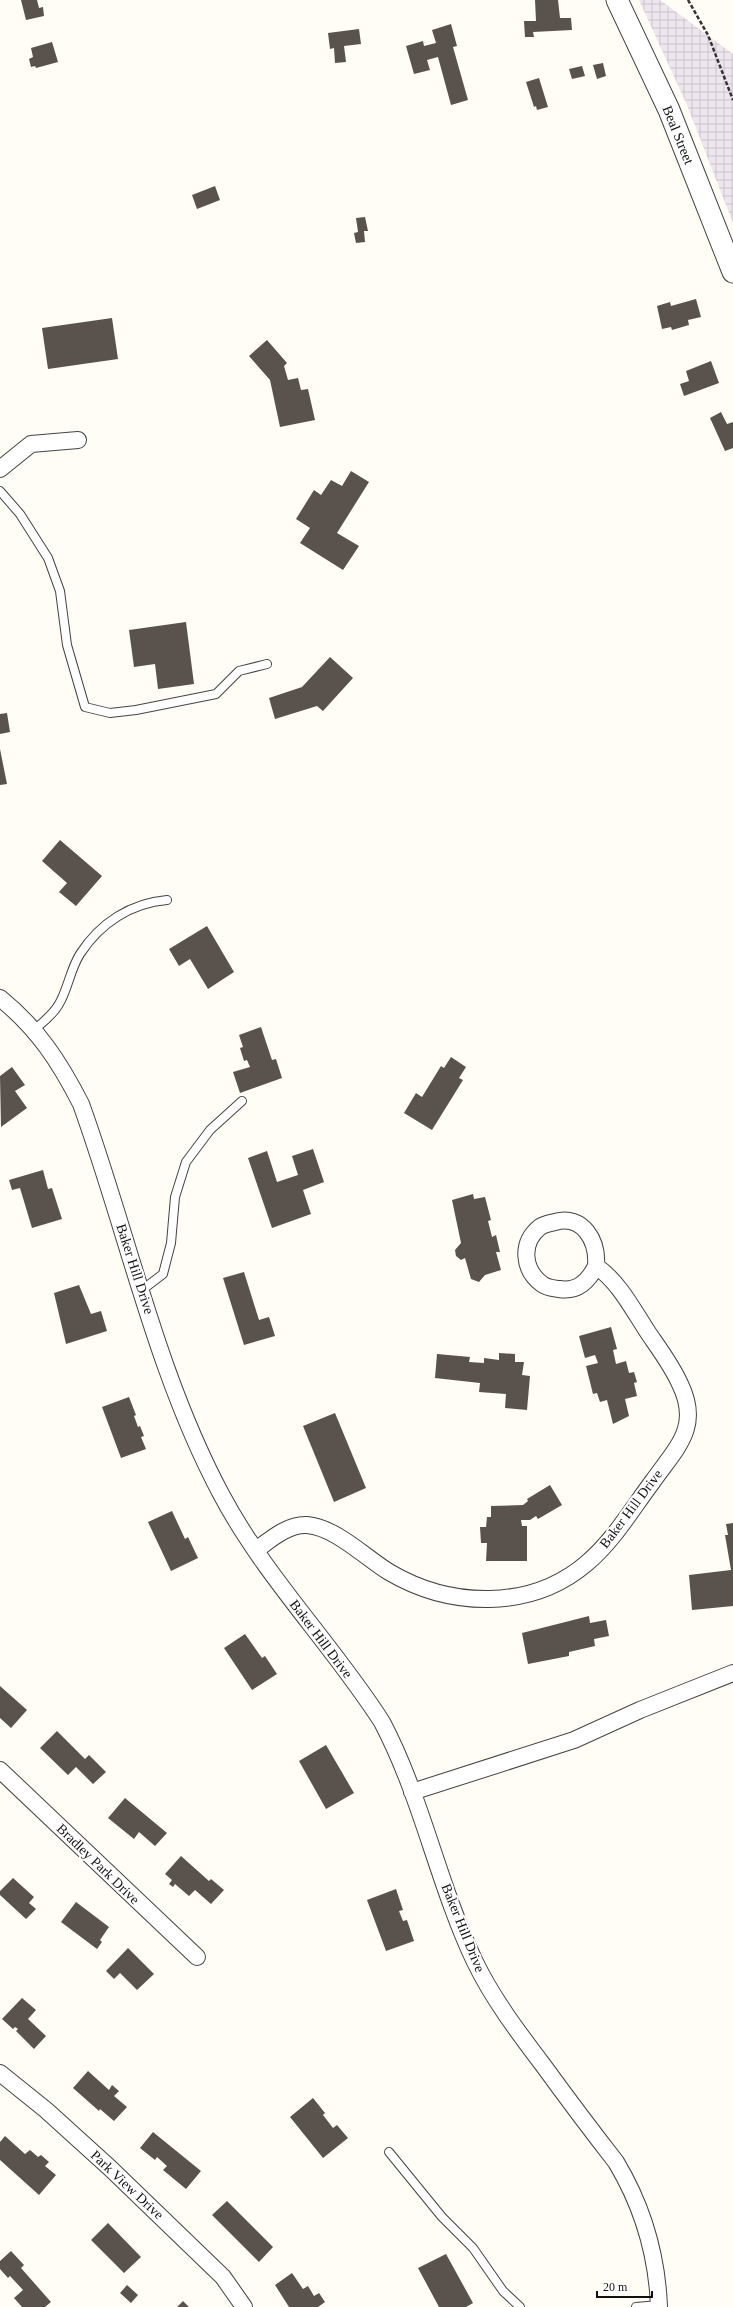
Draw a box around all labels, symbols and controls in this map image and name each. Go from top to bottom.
street label: Beal Street [659,104,697,167]
street label: Baker Hill Drive [113,1222,157,1316]
street label: Baker Hill Drive [597,1467,665,1551]
street label: Baker Hill Drive [287,1597,355,1681]
street label: Bradley Park Drive [54,1821,142,1907]
street label: Baker Hill Drive [438,1882,488,1974]
street label: Park View Drive [88,2148,166,2222]
scale bar [597,2273,652,2299]
text: 20 m [603,2280,628,2294]

